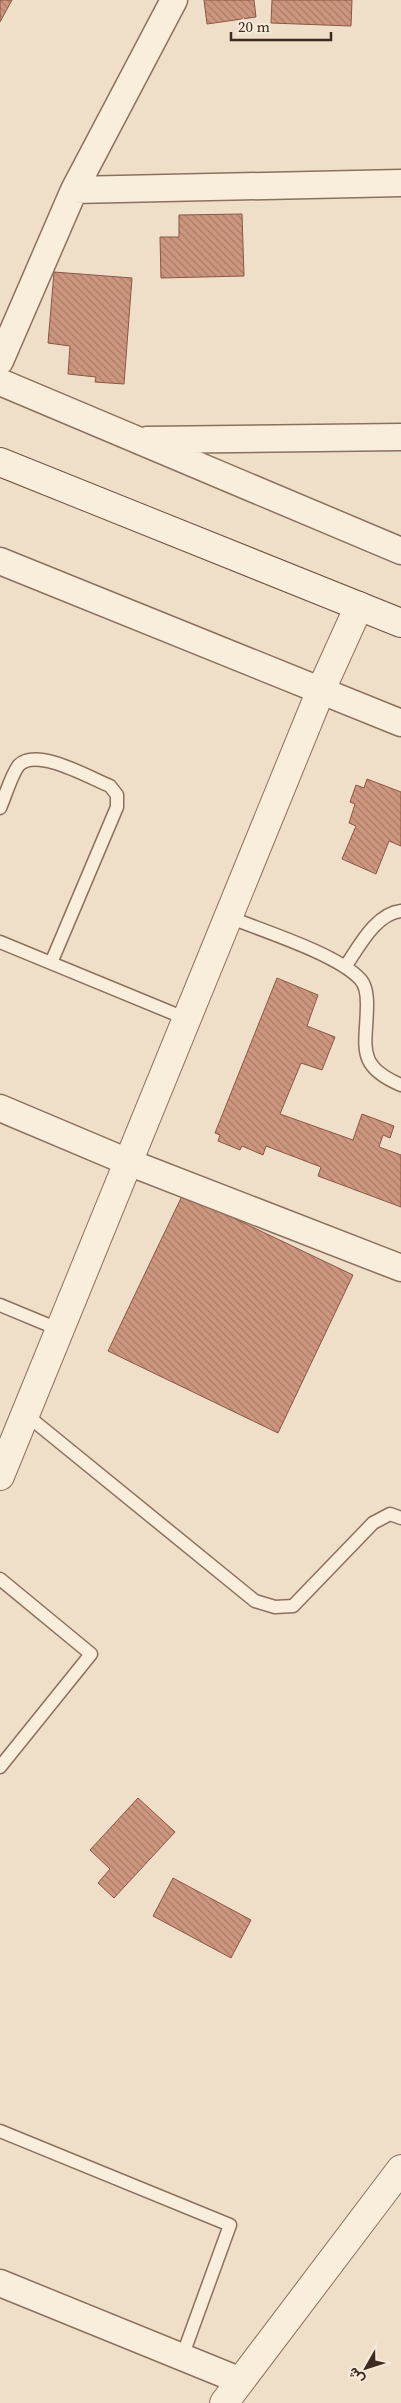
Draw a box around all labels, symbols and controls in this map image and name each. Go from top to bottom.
scale bar [231,10,331,42]
text: 20 m [238,16,270,37]
north arrow [341,2343,391,2393]
text: ش [343,2363,369,2389]

